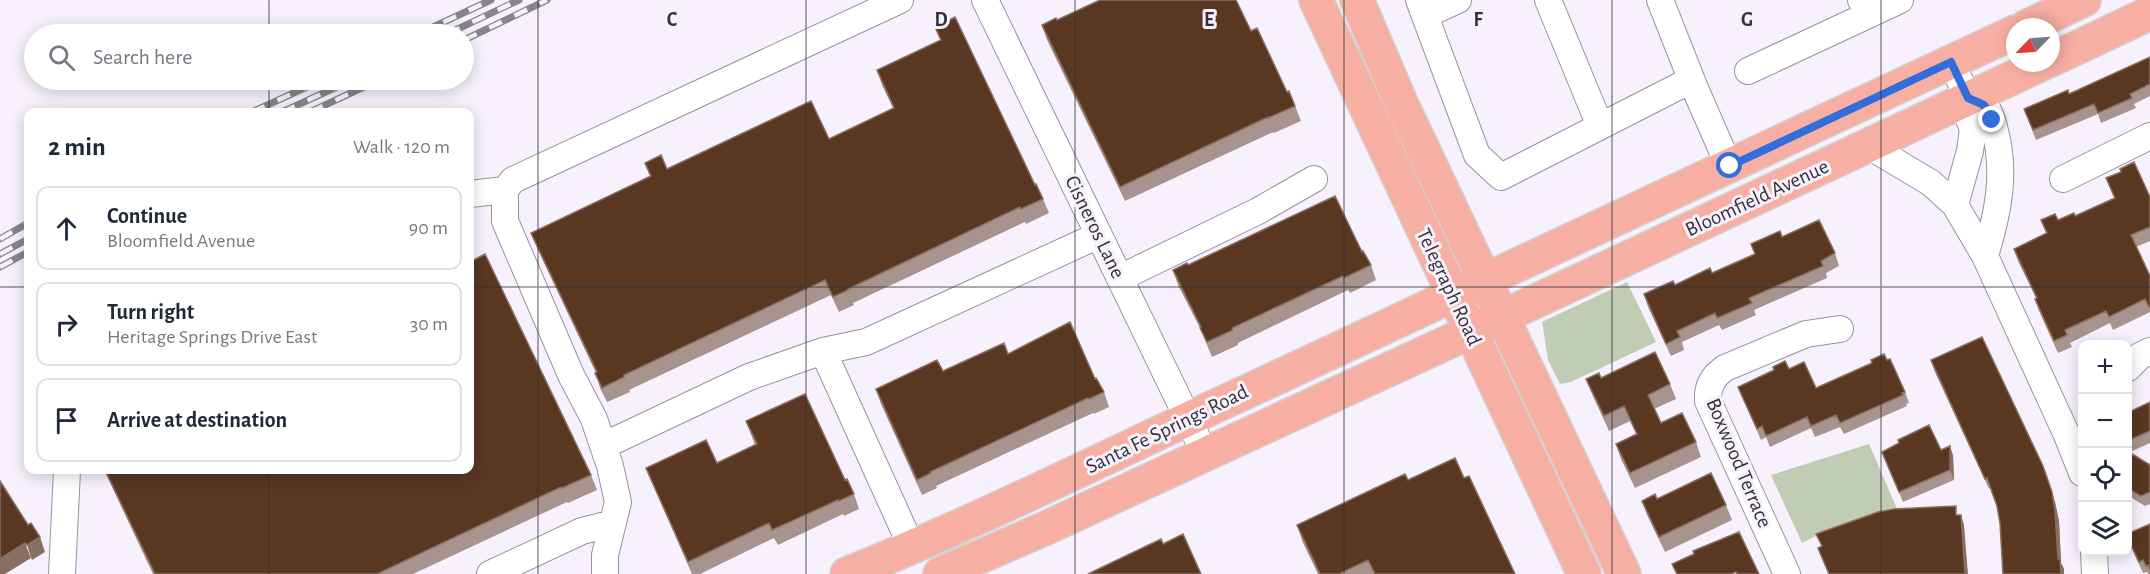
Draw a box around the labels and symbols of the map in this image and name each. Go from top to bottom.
text: C [667,10,678,30]
text: D [934,10,948,30]
text: E [1204,10,1214,30]
text: F [1473,10,1483,30]
text: G [1741,10,1753,30]
north arrow [2006,18,2060,72]
route end [1978,106,2004,132]
route start [1716,152,1742,178]
street label: Bloomfield Avenue [1682,156,1832,240]
street label: Cisneros Lane [1061,172,1129,282]
street label: Telegraph Road [1413,225,1485,349]
street label: Santa Fe Springs Road [1083,381,1251,477]
street label: Boxwood Terrace [1702,395,1776,531]

